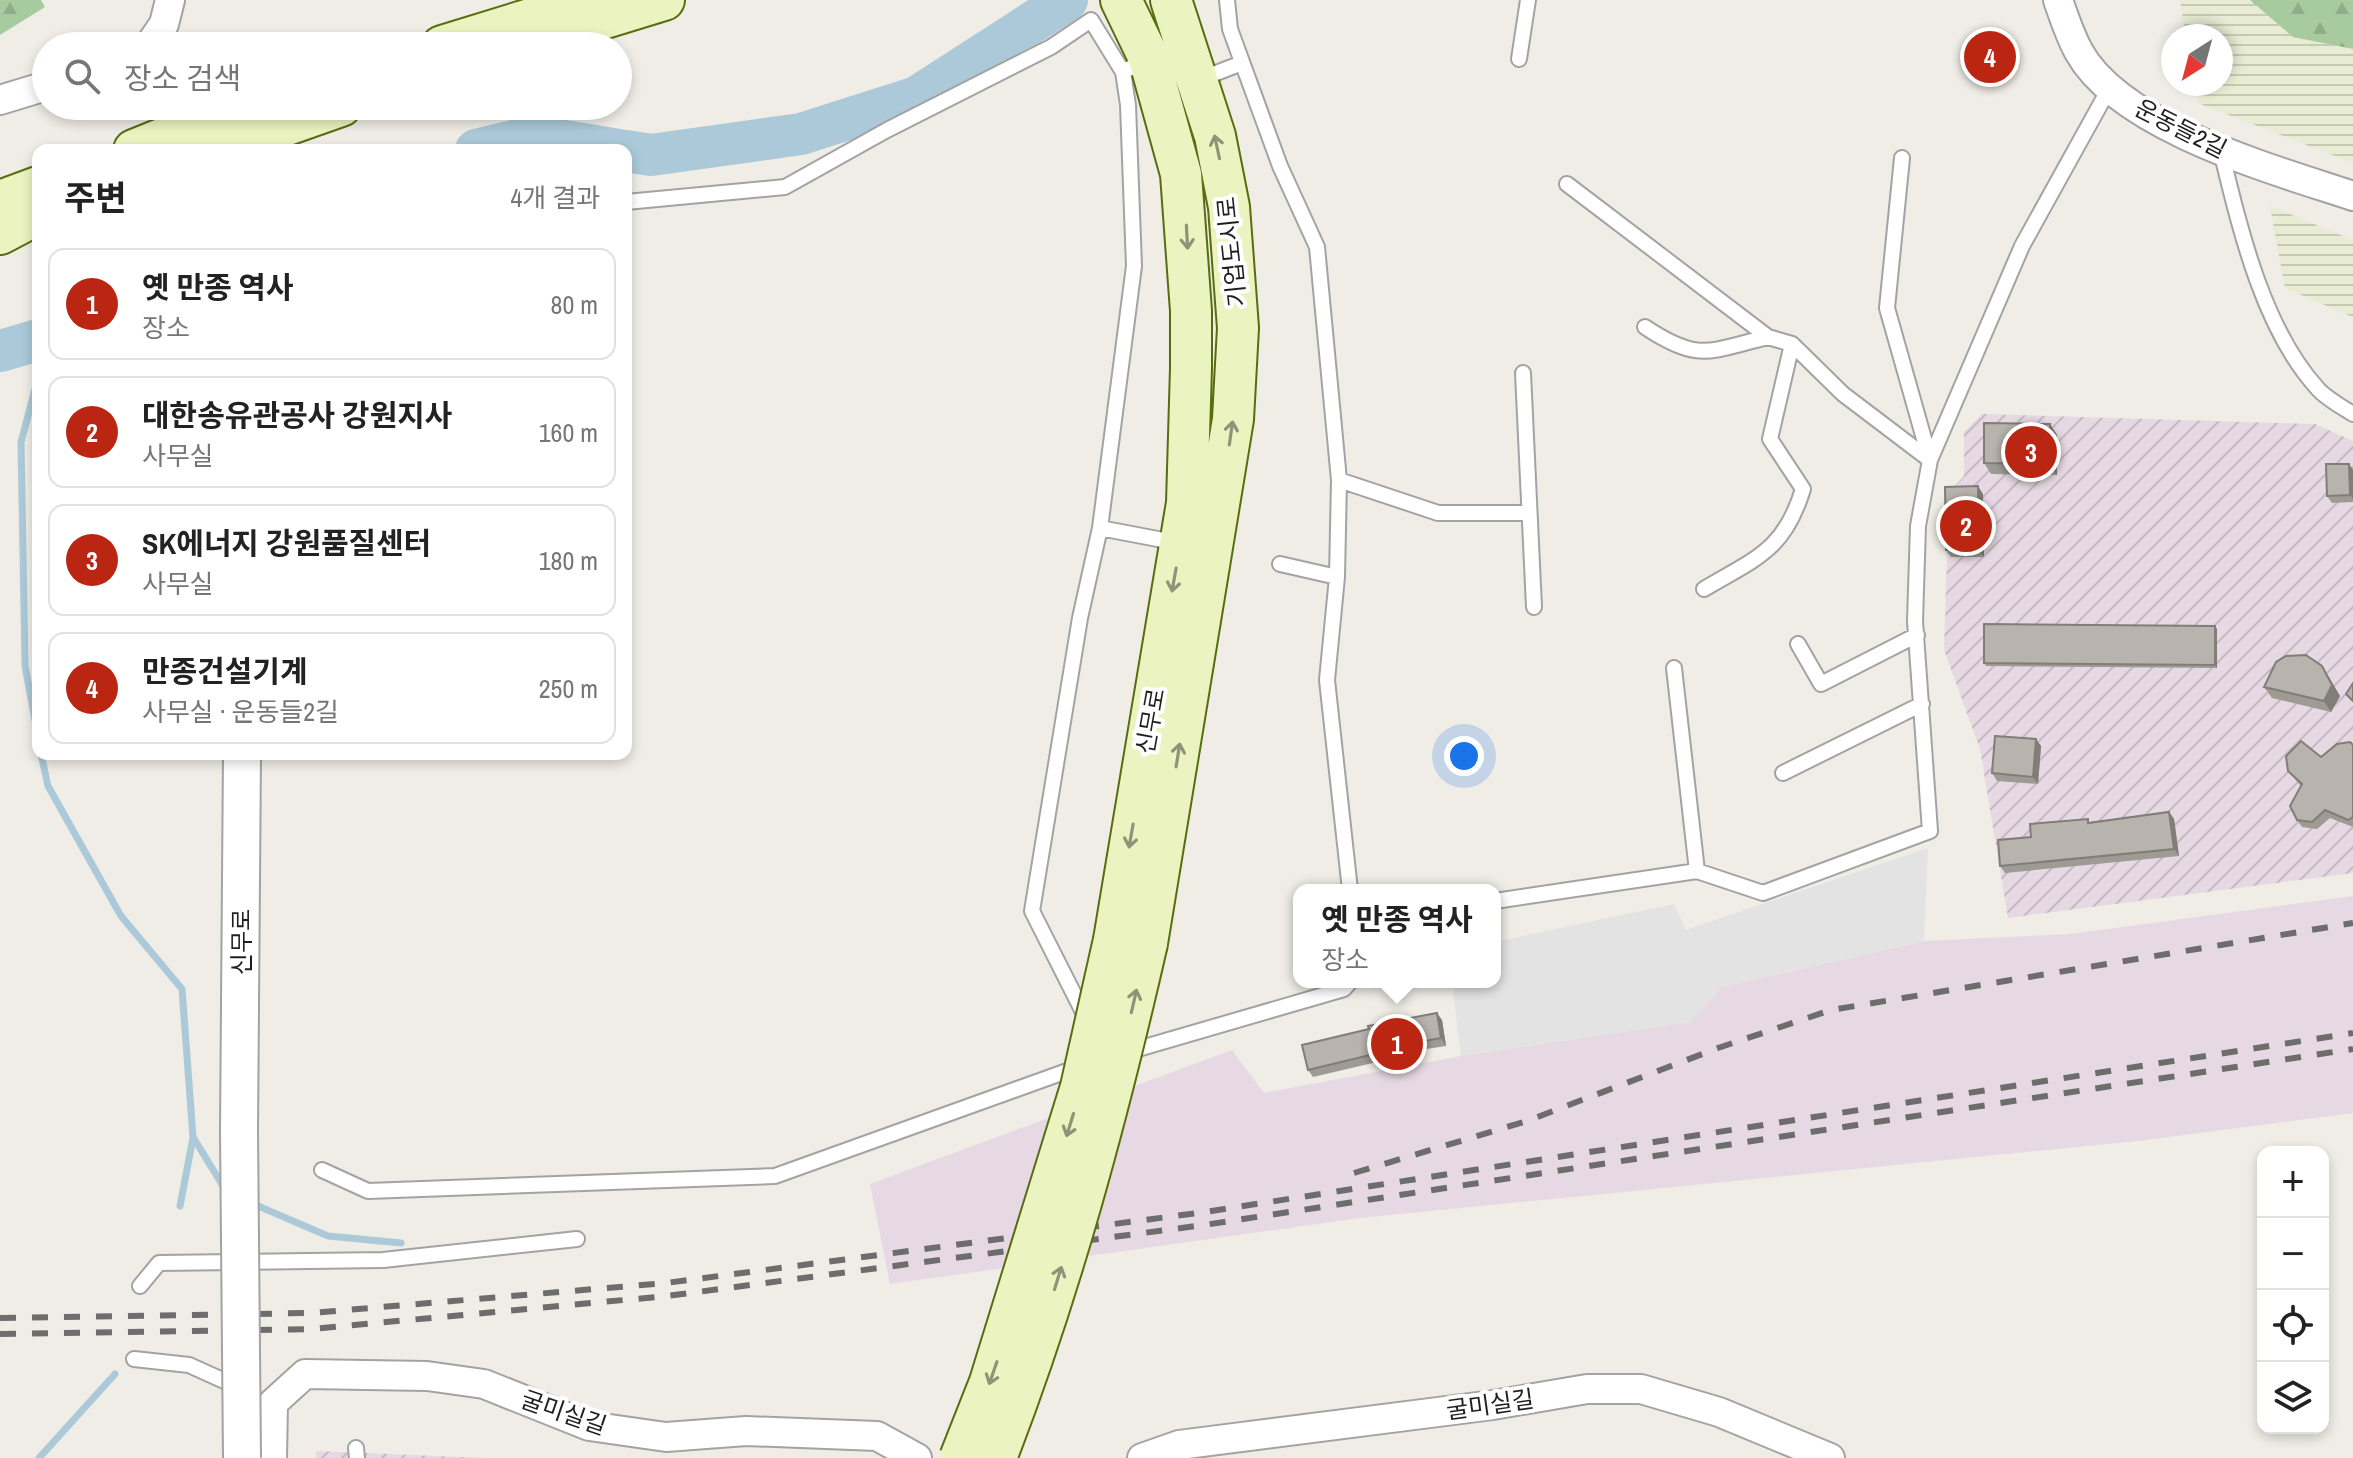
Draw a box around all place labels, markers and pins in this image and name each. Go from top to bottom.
pin: 4 [1964,27,2016,87]
pin: 3 [2005,422,2057,482]
pin: 2 [1940,496,1992,556]
pin: 1 [1371,1014,1423,1074]

